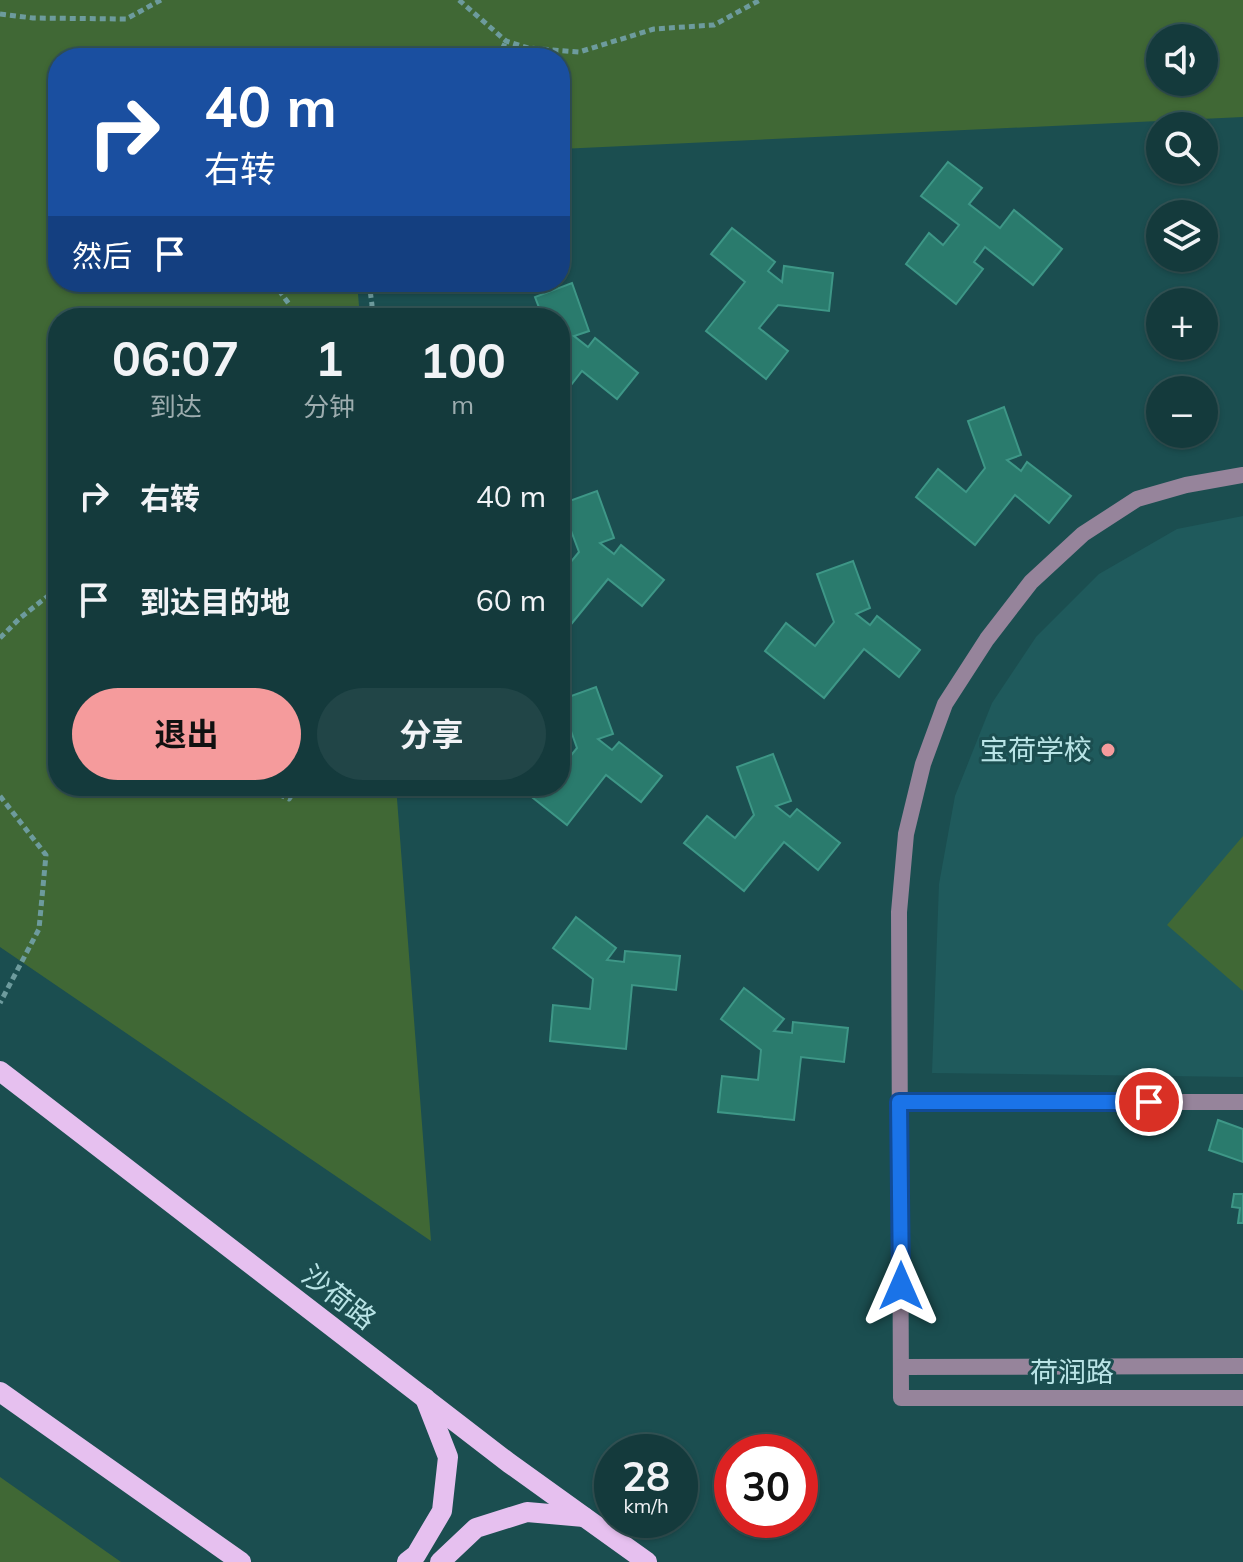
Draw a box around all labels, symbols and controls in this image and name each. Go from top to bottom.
map controls [1146,24,1218,448]
button: sound [1146,24,1218,96]
text: 40 m [204,71,337,141]
icon: right [72,80,176,184]
button: search [1146,112,1218,184]
text: 右转 [204,146,276,191]
button: layers [1146,200,1218,272]
icon: arrive [148,232,192,276]
text: 然后 [72,237,132,275]
button: + [1146,288,1218,360]
text: 06:07 [112,328,239,388]
text: 1 [315,328,344,388]
text: 100 [419,330,506,390]
button: − [1146,376,1218,448]
text: m [451,388,474,421]
text: 到达 [150,390,202,423]
text: 分钟 [303,390,355,423]
icon: right [72,474,116,518]
text: 40 m [476,477,546,515]
text: 右转 [140,479,200,517]
icon: arrive [72,578,116,622]
text: 60 m [476,581,546,619]
text: 到达目的地 [140,583,290,621]
button: 退出 [72,688,301,780]
button: 分享 [317,688,546,780]
place label: 宝荷学校 [980,732,1092,767]
marker: 宝荷学校 [1099,741,1117,759]
pin [1115,1068,1183,1136]
icon: arrive [1127,1080,1171,1124]
position arrow [859,1244,943,1328]
street label: 沙荷路 [295,1257,383,1336]
street label: 荷润路 [1030,1354,1114,1389]
speed limit sign: 30 [714,1434,818,1538]
text: 28 [622,1451,670,1501]
text: km/h [623,1493,669,1518]

